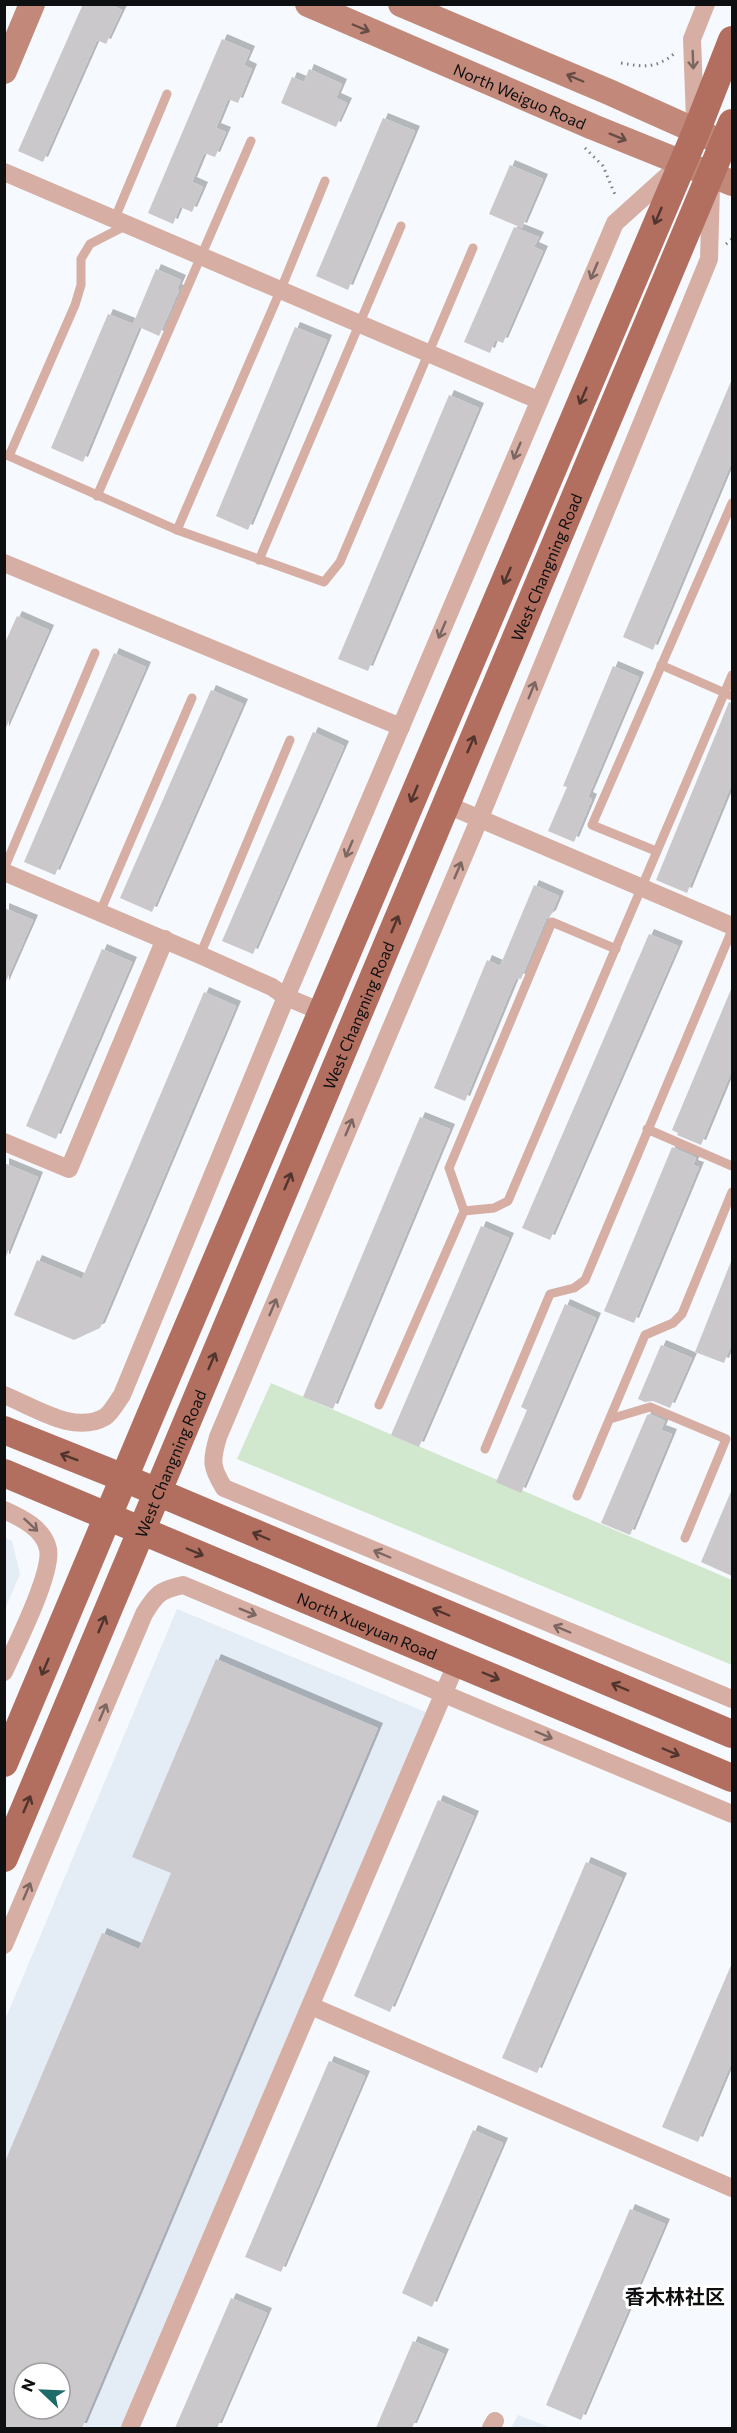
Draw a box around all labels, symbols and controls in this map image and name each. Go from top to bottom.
one-way arrow [352,22,370,34]
one-way arrow [687,50,698,70]
street label: North Weiguo Road [451,59,589,132]
one-way arrow [566,72,584,83]
one-way arrow [608,132,627,143]
one-way arrow [652,207,664,225]
one-way arrow [588,262,599,280]
one-way arrow [576,387,587,405]
one-way arrow [511,441,522,459]
street label: West Changning Road [506,490,585,644]
one-way arrow [501,566,512,584]
one-way arrow [436,621,447,639]
one-way arrow [527,681,538,700]
one-way arrow [466,735,477,753]
one-way arrow [408,785,419,803]
one-way arrow [343,839,354,857]
one-way arrow [453,862,464,880]
one-way arrow [390,915,401,933]
street label: West Changning Road [318,938,397,1092]
one-way arrow [344,1119,355,1137]
one-way arrow [283,1172,294,1190]
one-way arrow [268,1298,279,1317]
one-way arrow [207,1352,218,1370]
street label: West Changning Road [130,1387,209,1540]
one-way arrow [60,1451,79,1462]
one-way arrow [23,1518,38,1532]
one-way arrow [252,1530,270,1541]
one-way arrow [185,1547,204,1558]
one-way arrow [373,1548,392,1559]
street label: North Xueyuan Road [295,1588,440,1663]
one-way arrow [432,1606,450,1617]
one-way arrow [238,1607,256,1618]
one-way arrow [97,1615,108,1633]
one-way arrow [553,1622,571,1633]
one-way arrow [39,1657,50,1675]
one-way arrow [481,1671,500,1682]
one-way arrow [612,1681,630,1692]
one-way arrow [98,1703,109,1721]
one-way arrow [535,1730,553,1741]
one-way arrow [661,1747,680,1758]
one-way arrow [22,1795,33,1813]
one-way arrow [22,1883,33,1901]
district label: 香木林社区 [625,2284,725,2308]
north arrow [12,2361,72,2421]
text: N [17,2376,39,2394]

